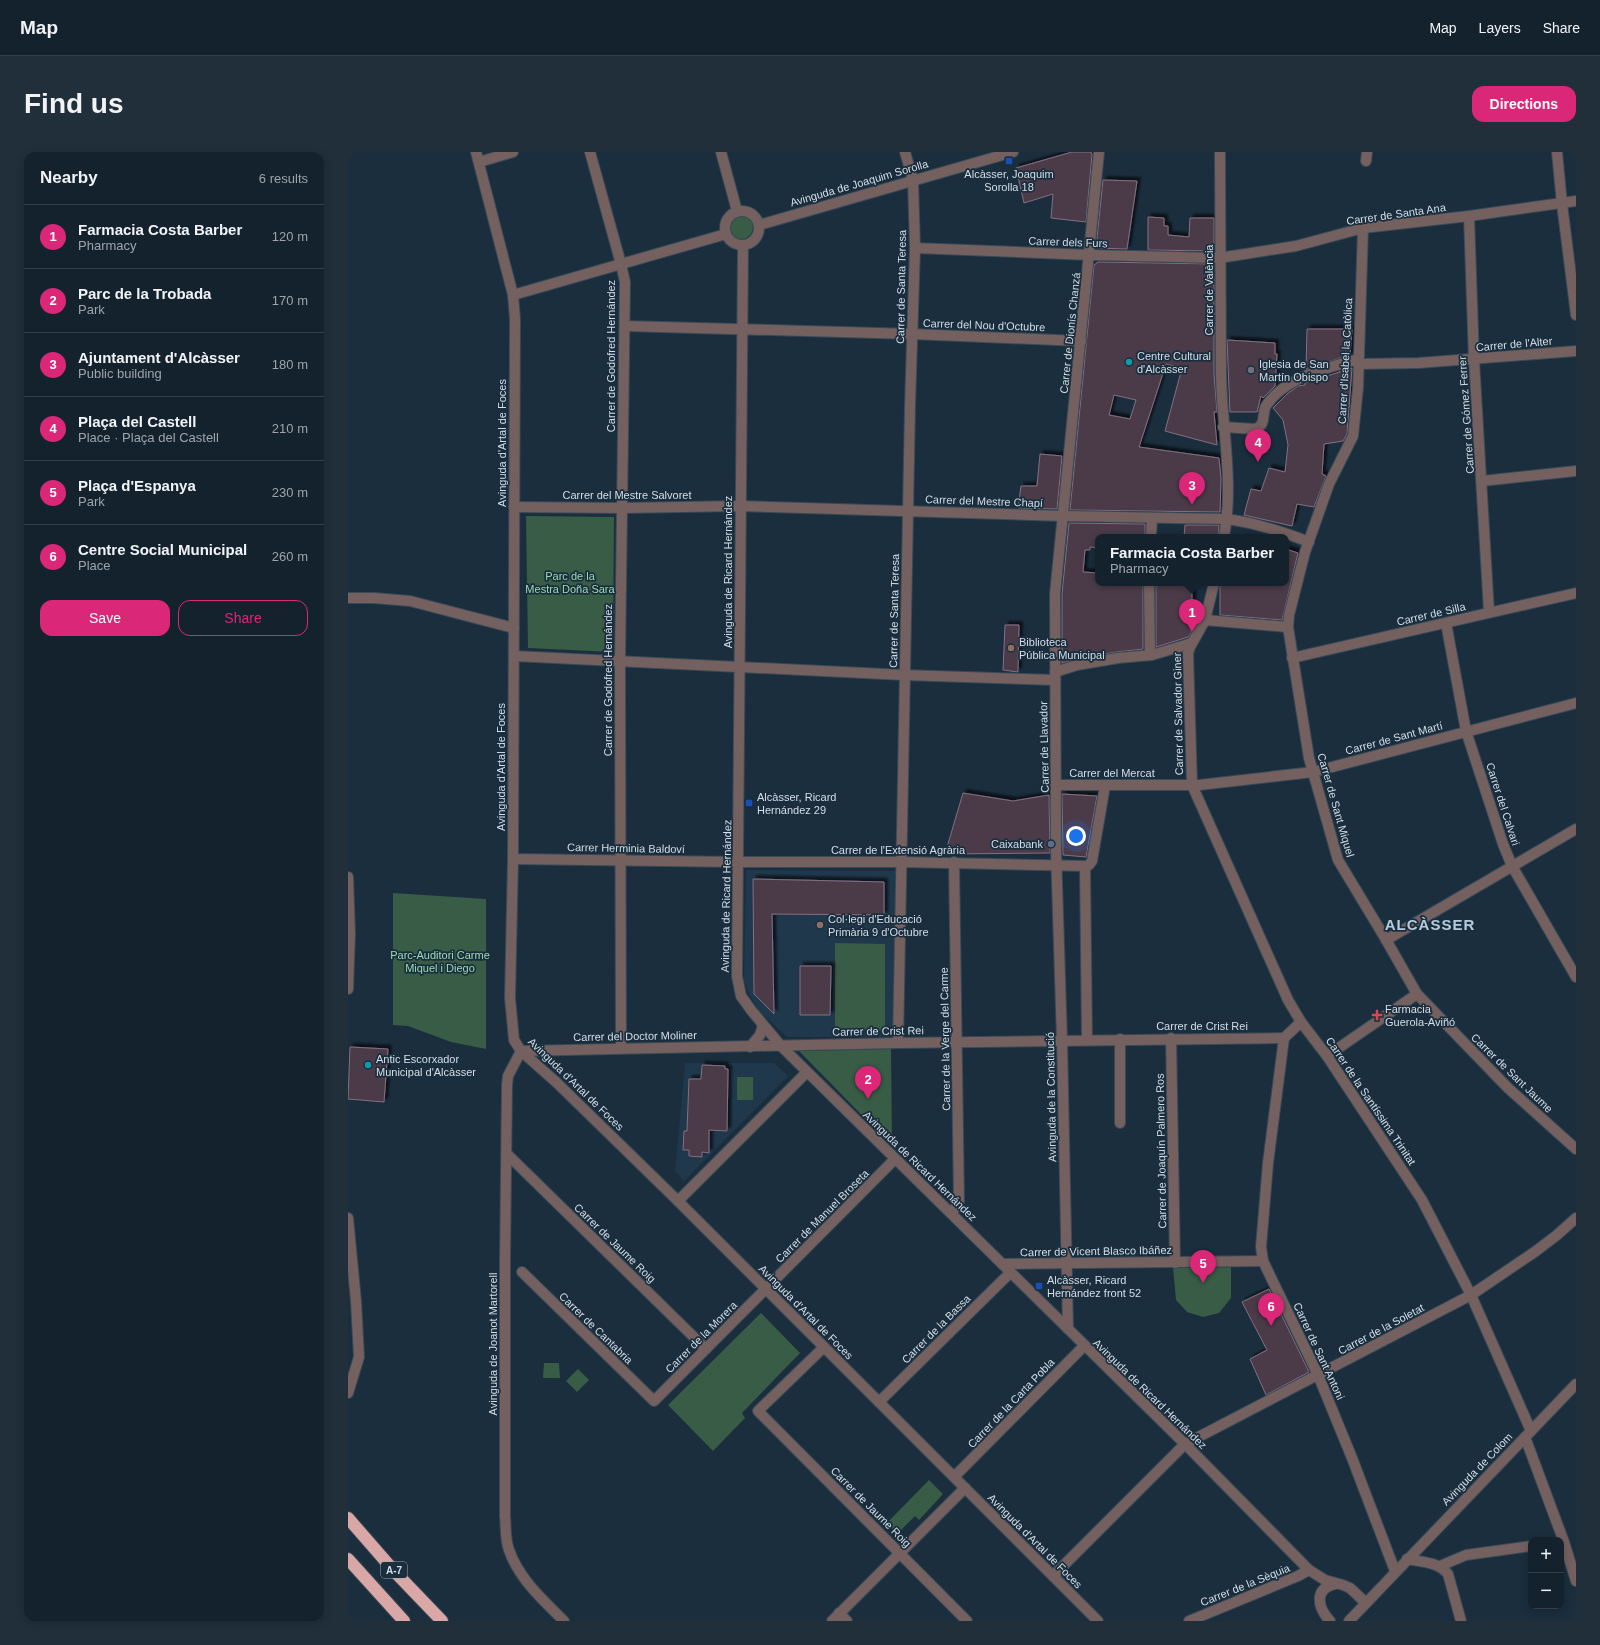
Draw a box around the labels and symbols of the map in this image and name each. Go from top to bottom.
marker: Alcàsser, Joaquim Sorolla 18 [1004,156,1014,166]
street label: Avinguda de Joaquim Sorolla [789,157,930,208]
place label: Alcàsser, Joaquim Sorolla 18 [964,168,1054,193]
street label: Carrer de Santa Ana [1346,201,1447,227]
street label: Carrer de Santa Teresa [894,229,908,344]
street label: Carrer dels Furs [1028,235,1108,249]
street label: Carrer de València [1203,244,1215,335]
street label: Carrer de Dionís Chanzá [1058,271,1082,394]
street label: Carrer de Godofred Hernández [605,280,617,432]
street label: Carrer d'Isabel la Catòlica [1336,297,1354,424]
street label: Carrer del Nou d'Octubre [923,317,1045,333]
street label: Carrer de l'Alter [1475,335,1553,353]
place label: Centre Cultural d'Alcàsser [1137,350,1211,375]
street label: Carrer de Gómez Ferrer [1456,355,1476,474]
marker: Centre Cultural d'Alcàsser [1124,357,1134,367]
place label: Iglesia de San Martín Obispo [1259,358,1329,383]
marker: Iglesia de San Martín Obispo [1246,365,1256,375]
street label: Avinguda d'Artal de Foces [496,379,508,507]
pin: 4 [1245,429,1271,462]
pin: 3 [1179,472,1205,505]
street label: Carrer del Mestre Salvoret [563,489,692,501]
street label: Carrer del Mestre Chapí [925,493,1043,509]
street label: Avinguda de Ricard Hernández [722,496,734,648]
street label: Carrer de Santa Teresa [887,553,901,668]
park label: Parc de la Mestra Doña Sara [525,570,616,595]
pin: 1 [1179,599,1205,632]
street label: Carrer de Silla [1395,600,1467,628]
street label: Carrer de Godofred Hernández [602,604,614,756]
place label: Biblioteca Pública Municipal [1019,636,1105,661]
marker: Biblioteca Pública Municipal [1006,643,1016,653]
street label: Carrer de Salvador Giner [1171,652,1185,776]
street label: Carrer de Llavador [1037,701,1051,793]
street label: Avinguda d'Artal de Foces [495,703,507,831]
street label: Carrer de Sant Martí [1344,719,1444,757]
street label: Carrer de Sant Miquel [1315,752,1357,858]
street label: Carrer del Calvari [1484,761,1522,847]
street label: Carrer del Mercat [1069,767,1155,779]
place label: Alcàsser, Ricard Hernández 29 [757,791,836,816]
marker: Alcàsser, Ricard Hernández 29 [744,798,754,808]
street label: Avinguda de Ricard Hernández [719,820,733,972]
your location [1066,826,1086,846]
place label: Caixabank [991,838,1043,850]
marker: Caixabank [1046,839,1056,849]
street label: Carrer Herminia Baldoví [567,841,685,855]
street label: Carrer de l'Extensió Agrària [831,844,966,856]
place label: Col·legi d'Educació Primària 9 d'Octubre [828,913,929,938]
district label: ALCÀSSER [1385,916,1475,933]
marker: Col·legi d'Educació Primària 9 d'Octubre [815,920,825,930]
park label: Parc-Auditori Carme Miquel i Diego [390,949,490,974]
street label: Carrer de la Verge del Carme [938,967,952,1111]
place label: Farmacia Guerola-Aviñó [1385,1003,1455,1028]
marker: Farmacia Guerola-Aviñó [1372,1010,1382,1020]
street label: Carrer de Crist Rei [1156,1020,1248,1032]
street label: Carrer de Crist Rei [832,1024,924,1038]
street label: Carrer del Doctor Moliner [573,1029,697,1043]
street label: Carrer de Sant Jaume [1469,1031,1555,1115]
street label: Avinguda de la Constitució [1044,1032,1058,1162]
street label: Avinguda d'Artal de Foces [526,1035,627,1133]
street label: Carrer de la Santíssima Trinitat [1324,1035,1418,1167]
place label: Antic Escorxador Municipal d'Alcàsser [376,1053,476,1078]
marker: Antic Escorxador Municipal d'Alcàsser [363,1060,373,1070]
pin: 2 [855,1066,881,1099]
street label: Carrer de Joaquín Palmero Ros [1154,1073,1168,1229]
street label: Avinguda de Ricard Hernández [861,1109,979,1223]
street label: Carrer de Manuel Broseta [773,1166,872,1265]
street label: Carrer de Jaume Roig [572,1201,658,1285]
street label: Carrer de Vicent Blasco Ibáñez [1020,1244,1172,1258]
pin: 5 [1190,1250,1216,1283]
street label: Avinguda d'Artal de Foces [757,1263,856,1362]
street label: Avinguda de Joanot Martorell [487,1273,499,1415]
place label: Alcàsser, Ricard Hernández front 52 [1047,1274,1141,1299]
marker: Alcàsser, Ricard Hernández front 52 [1034,1281,1044,1291]
street label: Carrer de Cantabria [557,1290,636,1367]
street label: Carrer de la Bassa [899,1292,973,1366]
pin: 6 [1258,1293,1284,1326]
street label: Carrer de la Morera [663,1298,740,1375]
street label: Carrer de Sant Antoni [1291,1301,1347,1401]
street label: Carrer de la Soletat [1336,1301,1426,1357]
street label: Avinguda de Ricard Hernández [1091,1337,1209,1451]
street label: Carrer de la Carta Pobla [965,1355,1057,1450]
street label: Avinguda de Colom [1439,1430,1515,1508]
street label: Carrer de Jaume Roig [828,1464,914,1550]
street label: Avinguda d'Artal de Foces [986,1492,1085,1591]
street label: Carrer de la Sèquia [1199,1561,1292,1608]
road number: A-7 [381,1562,407,1578]

